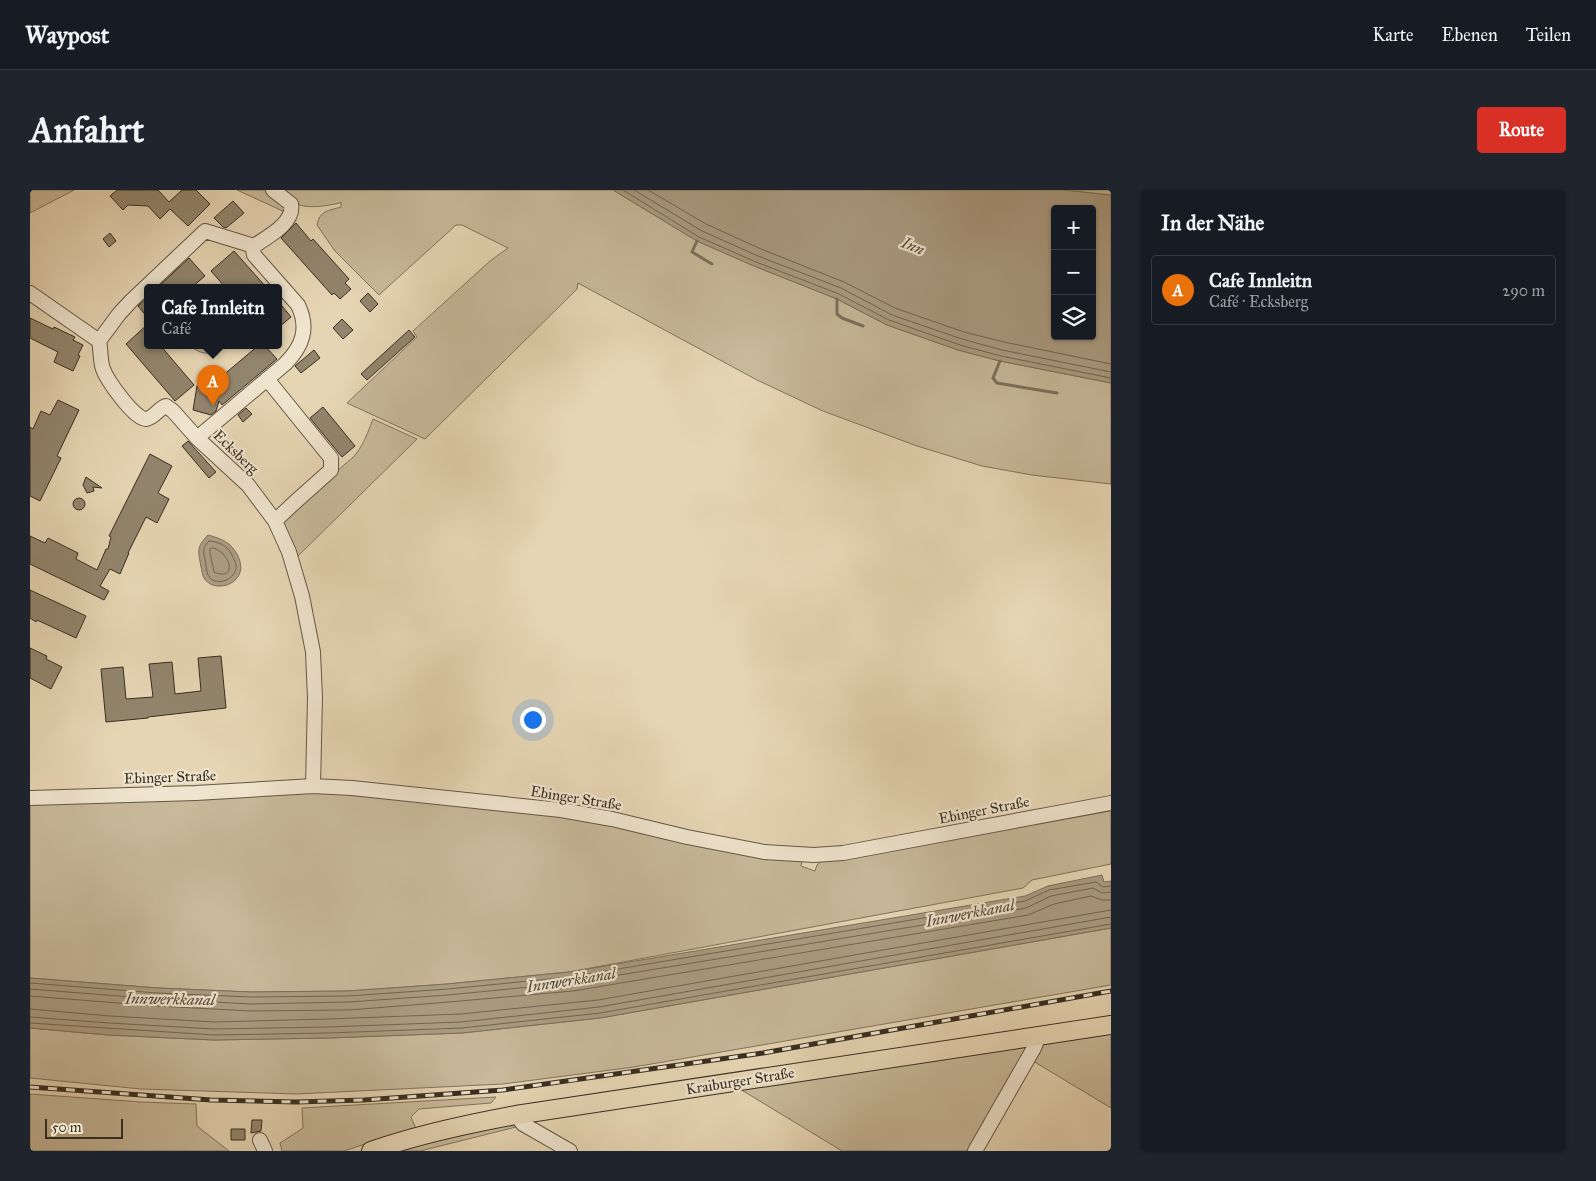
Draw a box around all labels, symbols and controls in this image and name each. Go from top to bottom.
text: Waypost [25,20,109,50]
text: Karte [1373,24,1414,46]
text: Ebenen [1442,24,1498,46]
text: Teilen [1526,24,1571,46]
button: Route [1477,107,1566,153]
text: Anfahrt [30,109,144,152]
map controls [1051,205,1096,340]
button: + [1051,205,1096,250]
text: In der Nähe [1161,210,1264,236]
water label: Inn [898,233,928,259]
button: − [1051,250,1096,295]
text: Cafe Innleitn [1209,269,1312,292]
text: A [1173,281,1183,300]
text: 290 m [1502,281,1545,300]
popup [144,284,282,349]
text: Café · Ecksberg [1209,292,1308,311]
button: layers [1051,295,1096,340]
text: Cafe Innleitn [161,296,265,319]
text: Café [161,319,191,338]
pin: A [197,365,229,406]
street label: Ecksberg [210,426,263,478]
your location [520,707,546,733]
street label: Ebinger Straße [124,766,216,788]
street label: Ebinger Straße [529,782,623,814]
street label: Ebinger Straße [937,792,1031,828]
water label: Innwerkkanal [923,895,1018,931]
water label: Innwerkkanal [524,963,619,997]
water label: Innwerkkanal [124,989,217,1009]
street label: Kraiburger Straße [685,1064,795,1098]
scale bar [45,1116,122,1139]
text: 50 m [52,1119,81,1136]

